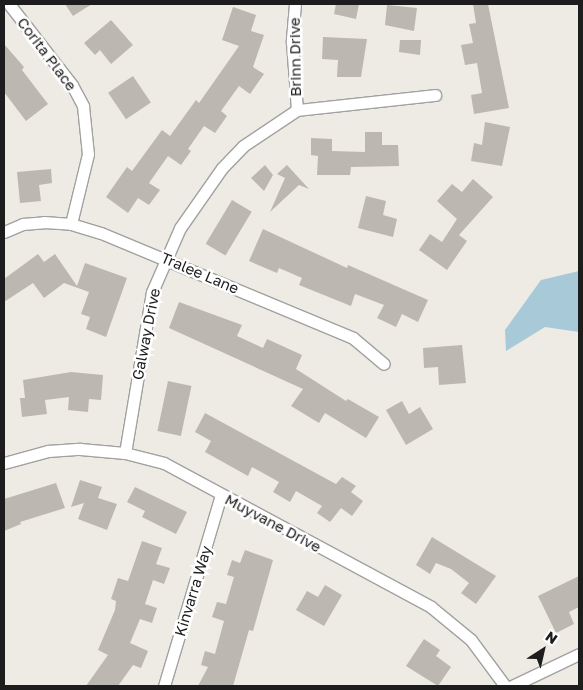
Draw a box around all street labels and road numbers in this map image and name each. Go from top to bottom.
street label: Corita Place [14,14,80,94]
street label: Brinn Drive [285,17,305,97]
street label: Tralee Lane [158,248,242,298]
street label: Galway Drive [128,287,164,381]
street label: Muyvane Drive [222,490,324,556]
street label: Kinvarra Way [171,543,215,639]

